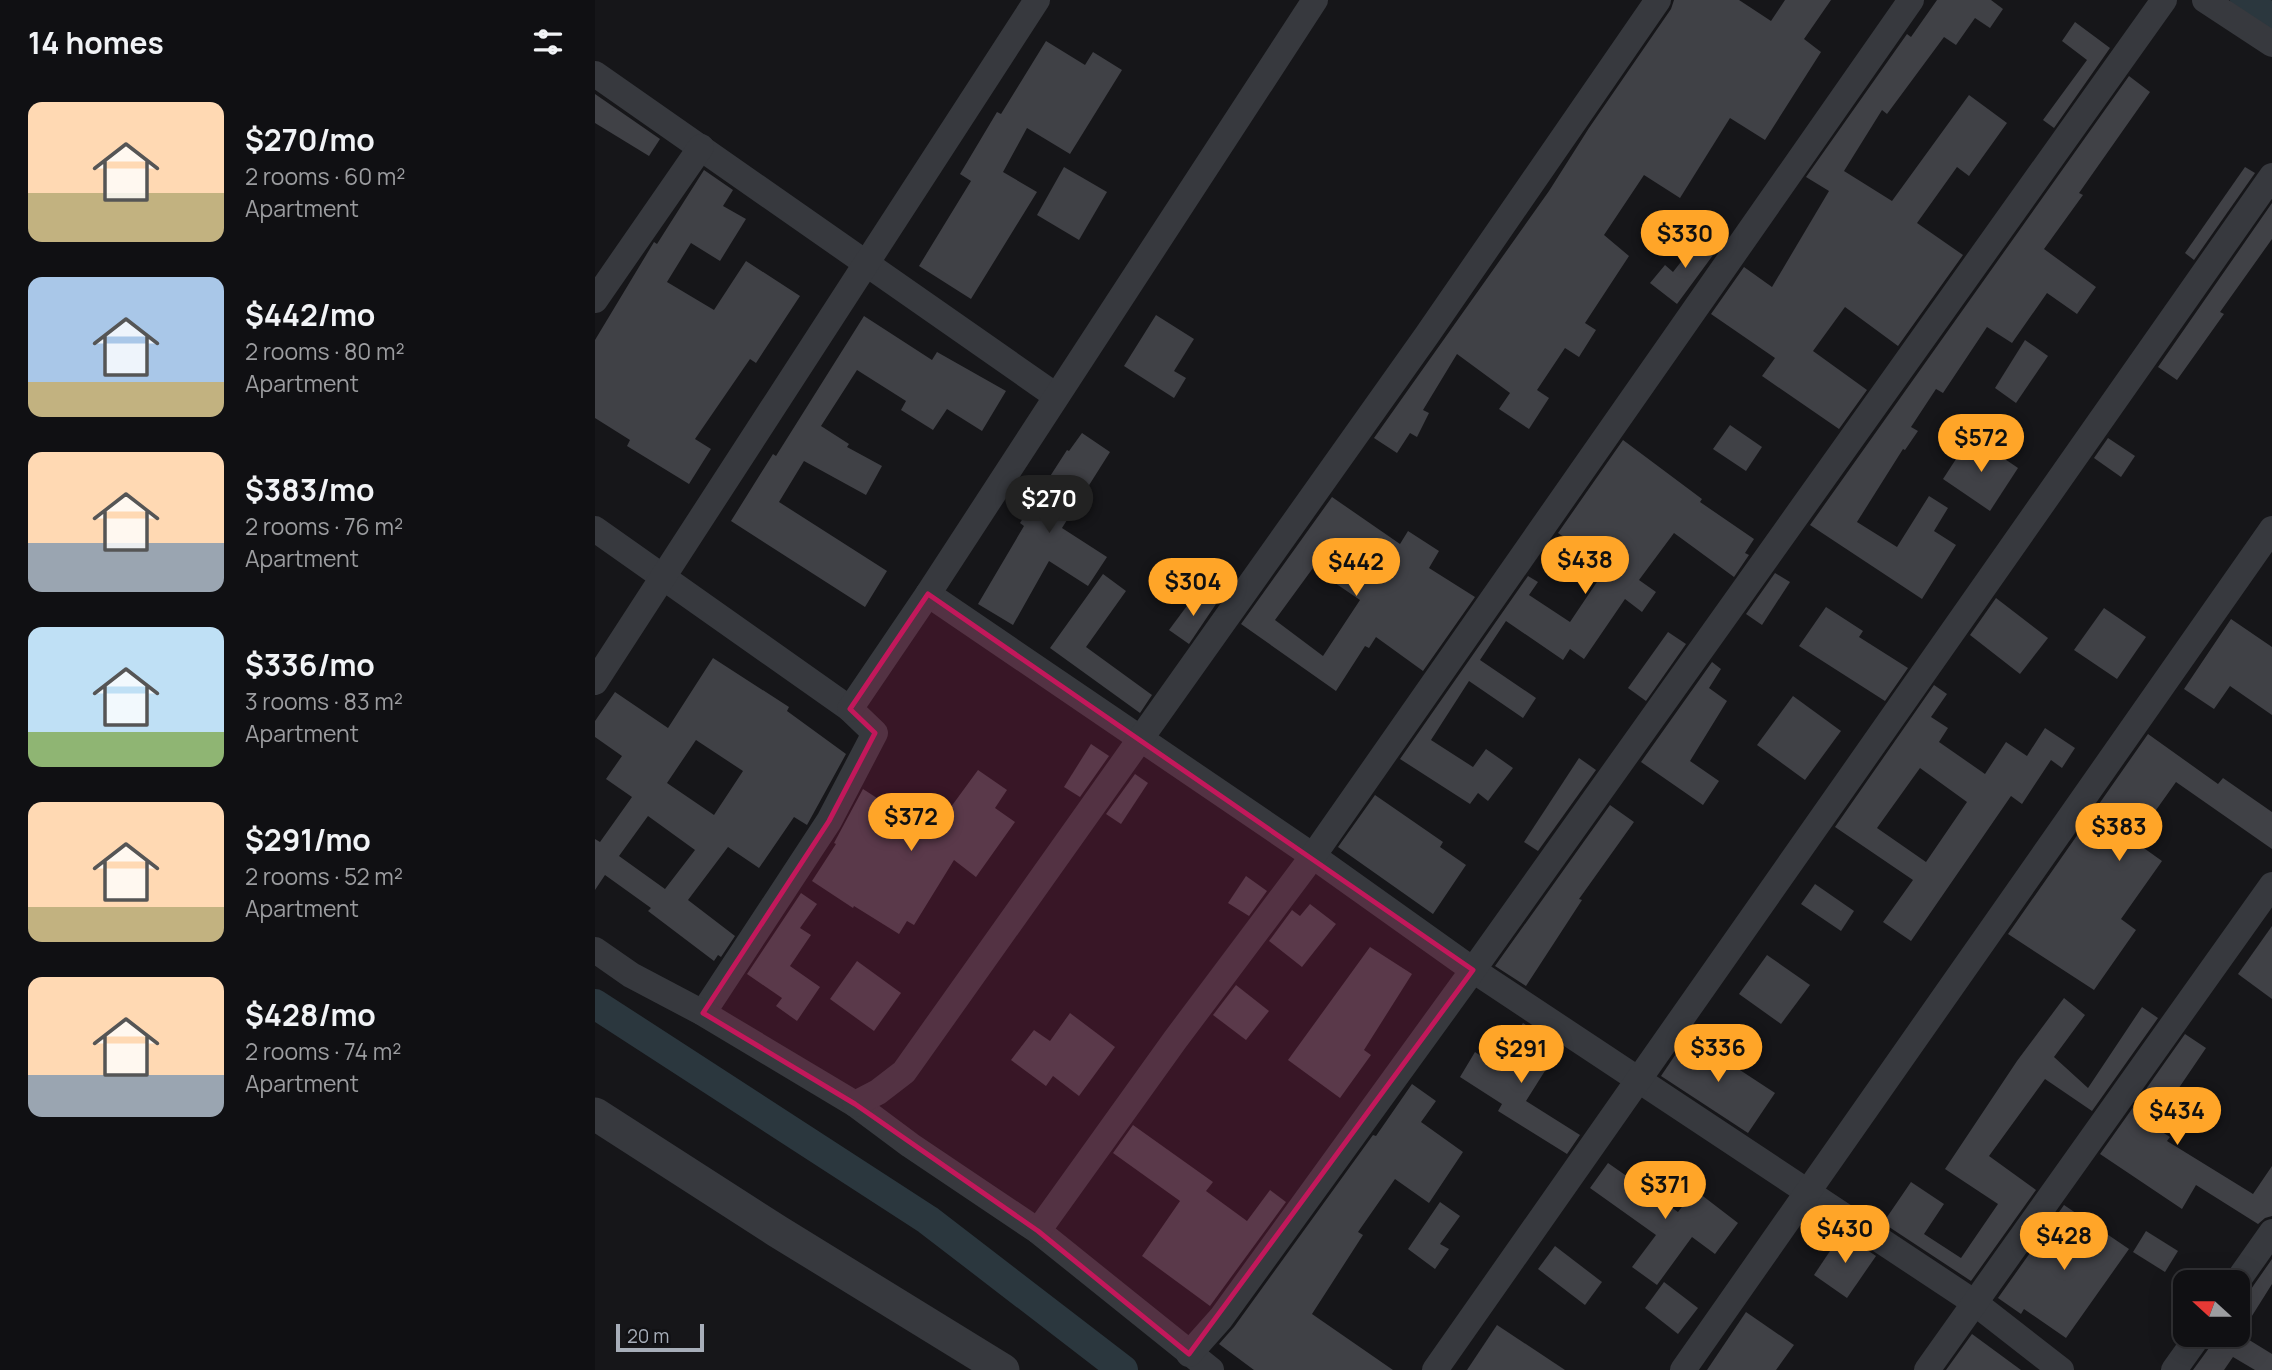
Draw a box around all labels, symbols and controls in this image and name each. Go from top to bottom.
text: 14 homes [28,22,164,63]
icon: filters [529,23,567,61]
text: $270/mo [245,119,375,160]
icon: home [84,130,168,214]
text: 2 rooms · 60 m² [245,160,406,192]
text: Apartment [245,192,359,224]
pin: $330 [1644,210,1726,270]
text: $330 [1657,217,1713,249]
text: $442/mo [245,294,375,335]
icon: home [84,305,168,389]
text: 2 rooms · 80 m² [245,335,405,367]
text: Apartment [245,367,359,399]
pin: $572 [1940,414,2022,474]
text: $572 [1954,421,2008,453]
text: $383/mo [245,469,374,510]
pin: $270 [1008,476,1090,535]
icon: home [84,480,168,564]
text: $270 [1021,482,1077,514]
text: 2 rooms · 76 m² [245,510,403,542]
pin: $438 [1544,536,1626,596]
pin: $442 [1315,538,1397,598]
text: Apartment [245,542,359,574]
text: $438 [1557,543,1613,575]
text: $442 [1328,545,1384,577]
pin: $304 [1152,558,1234,618]
text: $304 [1165,565,1221,597]
text: $336/mo [245,644,375,685]
icon: home [84,655,168,739]
text: 3 rooms · 83 m² [245,685,403,717]
text: Apartment [245,717,359,749]
pin: $372 [870,794,952,853]
text: $372 [884,800,938,832]
pin: $383 [2078,804,2160,863]
text: $383 [2091,810,2147,842]
text: $291/mo [245,819,371,860]
icon: home [84,830,168,914]
text: 2 rooms · 52 m² [245,860,403,892]
text: Apartment [245,892,359,924]
text: $428/mo [245,994,376,1035]
icon: home [84,1005,168,1089]
pin: $336 [1677,1024,1759,1084]
pin: $291 [1480,1026,1562,1085]
text: $336 [1690,1031,1746,1063]
text: $291 [1495,1032,1547,1064]
text: 2 rooms · 74 m² [245,1035,401,1067]
text: Apartment [245,1067,359,1099]
pin: $434 [2136,1088,2218,1147]
text: $434 [2149,1094,2205,1126]
pin: $371 [1624,1162,1706,1221]
text: $371 [1640,1168,1690,1200]
pin: $430 [1804,1206,1886,1265]
text: $430 [1817,1212,1873,1244]
pin: $428 [2023,1212,2105,1272]
text: $428 [2036,1219,2092,1251]
north arrow [2173,1270,2251,1348]
map controls [2173,1270,2250,1347]
scale bar [616,1321,703,1353]
text: 20 m [627,1323,669,1349]

